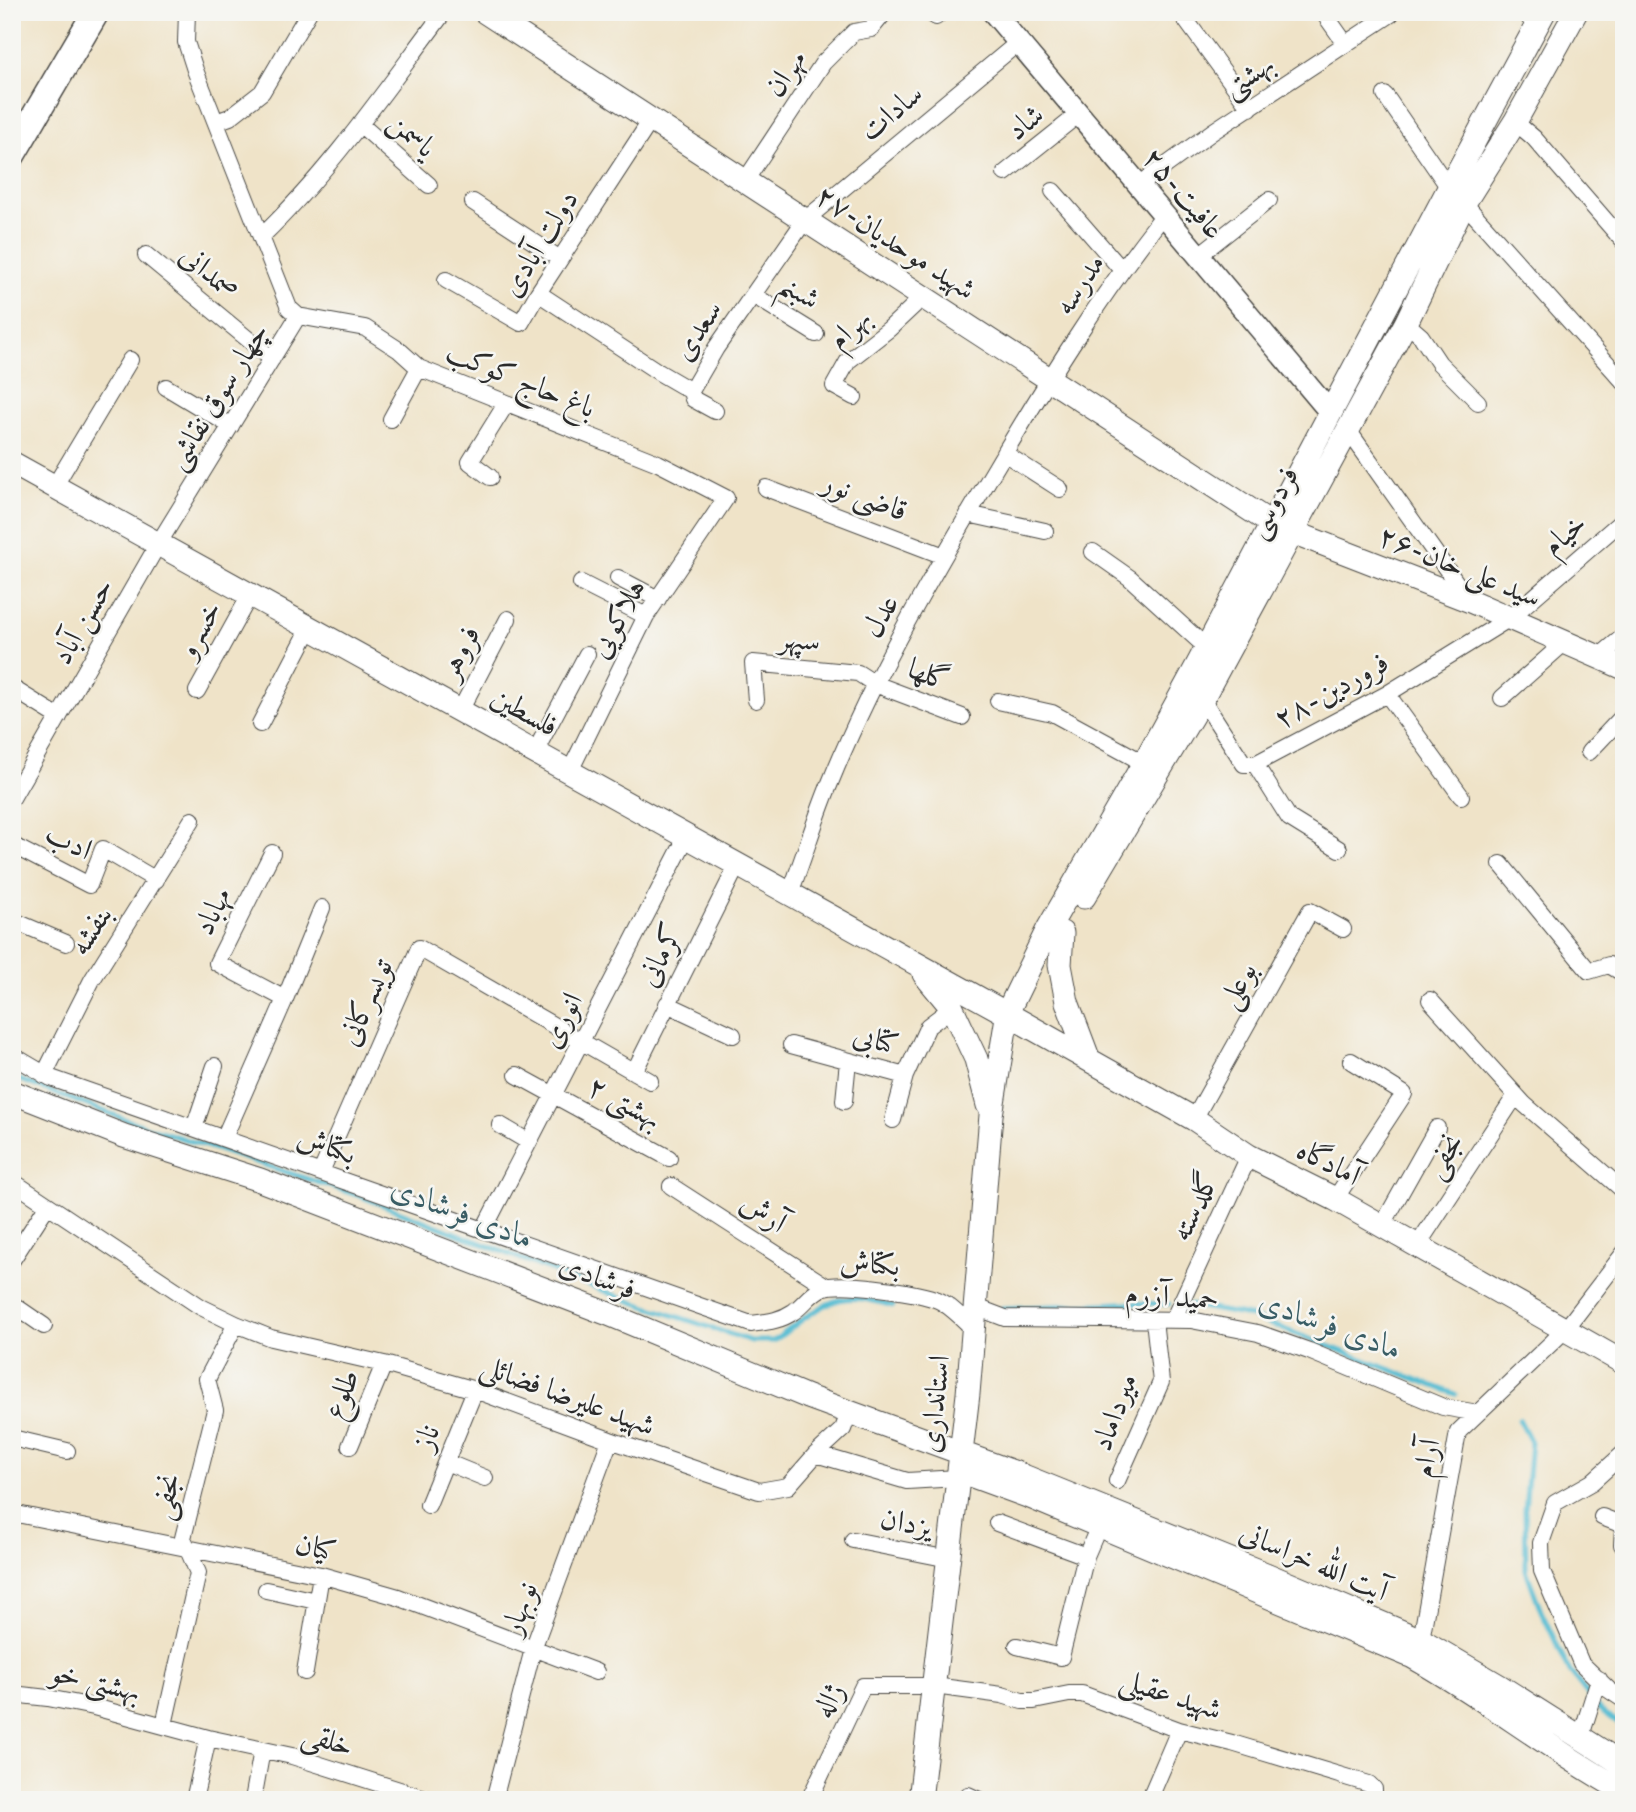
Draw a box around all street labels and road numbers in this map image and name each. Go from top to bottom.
street label: مهران [756,42,815,104]
street label: بهشتی [1215,45,1283,109]
street label: سادات [852,75,931,150]
street label: شاد [999,96,1051,148]
street label: یاسمن [380,103,445,167]
street label: ۲۵-عافیت [1134,140,1233,247]
street label: ۲۷-شهید موحدیان [809,177,983,308]
street label: دولت آبادی [492,183,587,304]
street label: صمدانی [172,237,247,308]
street label: مدرسه [1046,246,1113,322]
street label: شبنم [767,265,827,327]
street label: سعدی [664,293,731,368]
street label: بهرام [820,299,884,363]
street label: چهار سوق نقاشی [157,316,279,478]
street label: باغ حاج کوکب [438,333,601,433]
street label: فردوسی [1238,460,1309,546]
street label: قاضی نور [814,462,913,531]
street label: خیام [1534,505,1599,569]
street label: ۲۶-سید علی خان [1372,517,1547,619]
street label: حسن آباد [43,571,123,672]
street label: هلاکویی [581,572,655,665]
street label: عدل [854,588,907,644]
street label: خسرو [167,594,231,667]
street label: فروهر [429,619,489,688]
street label: سپهر [774,619,822,661]
street label: ۲۸-فروردین [1267,644,1395,737]
street label: گلها [903,650,955,699]
street label: فلسطین [485,678,565,745]
street label: ادب [39,815,98,868]
street label: مهاباد [185,881,240,941]
street label: بنفشه [61,898,120,962]
street label: کرمانی [629,917,692,993]
street label: تویسرکانی [330,953,402,1052]
street label: بوعلی [1210,955,1268,1017]
street label: انوری [532,986,591,1054]
street label: کتابی [848,1016,903,1065]
street label: بهشتی ۲ [580,1068,668,1140]
street label: بکتاش [292,1118,361,1173]
street label: نجفی [1415,1126,1474,1187]
street label: آمادگاه [1291,1131,1370,1196]
street label: گلدسته [1162,1166,1227,1247]
street label: آرش [733,1184,797,1243]
street label: بکتاش [839,1243,901,1284]
street label: فرشادی [554,1245,642,1308]
street label: حمید آزرم [1123,1275,1220,1325]
street label: شهید علیرضا فضائلی [474,1347,660,1447]
street label: استانداری [911,1353,958,1455]
street label: طلوع [315,1364,374,1427]
street label: میرداماد [1083,1368,1146,1456]
street label: ناز [404,1419,448,1458]
street label: آرام [1404,1432,1456,1482]
street label: نجفی [142,1469,192,1524]
street label: یزدان [877,1499,937,1546]
street label: آیت الله خراسانی [1234,1509,1399,1611]
street label: کیان [292,1525,340,1570]
street label: نوبهار [492,1577,546,1642]
street label: بهشتی خو [44,1653,144,1713]
street label: شهید عقیلی [1114,1661,1226,1731]
street label: ژاله [804,1676,853,1724]
street label: خلقی [297,1714,358,1768]

